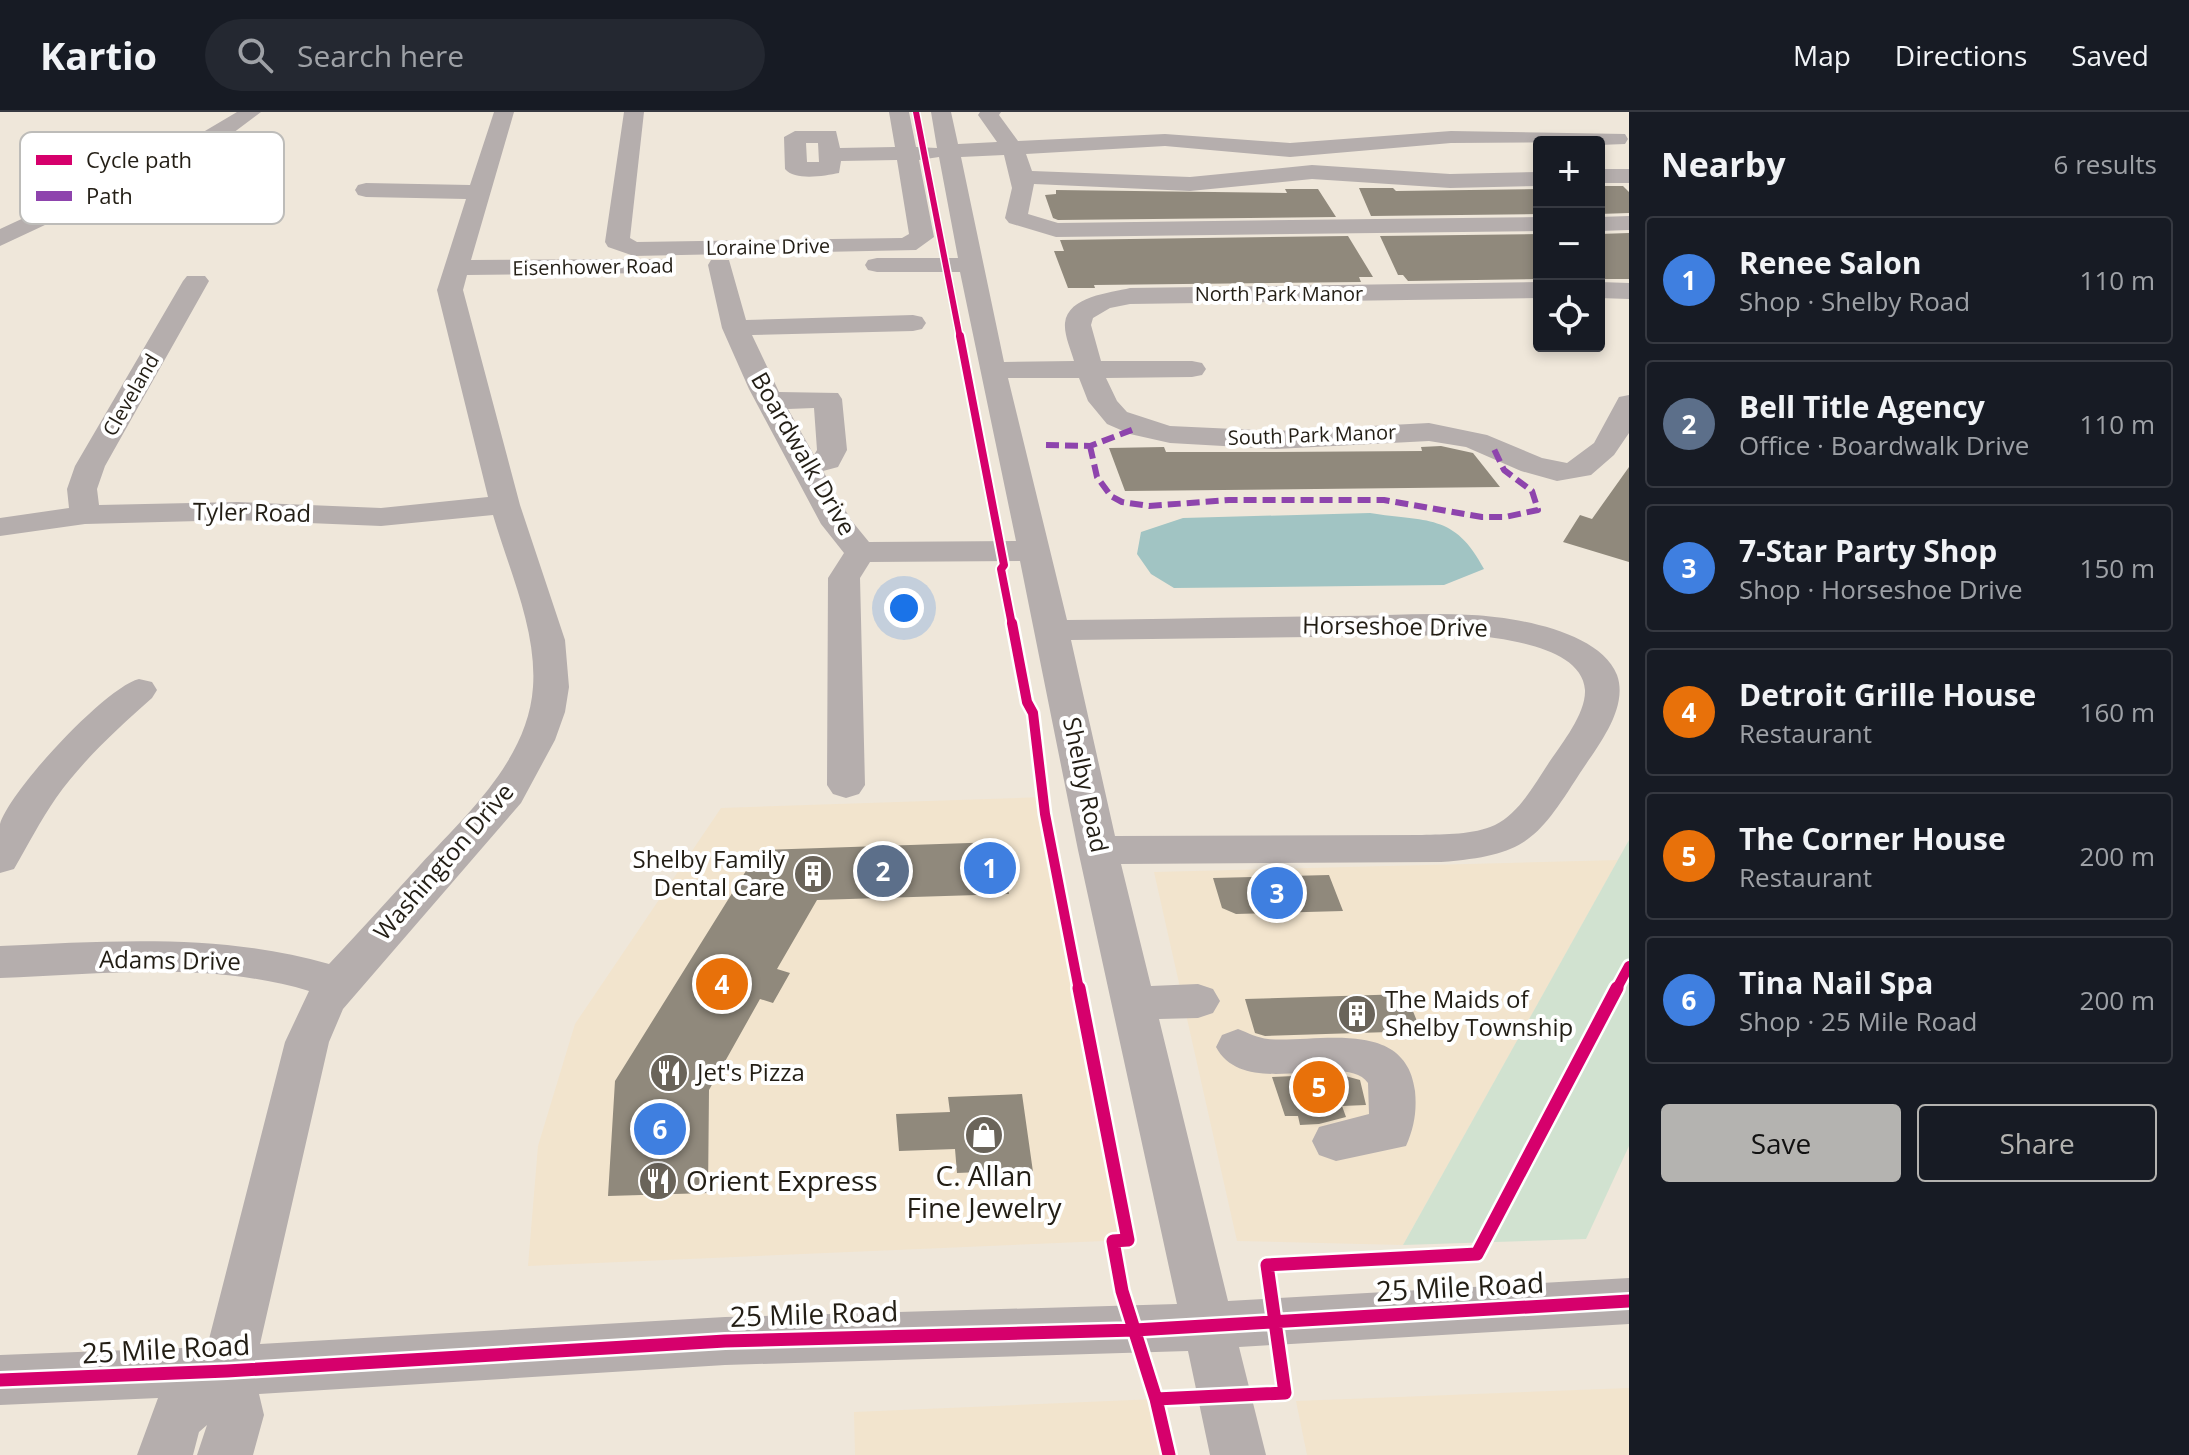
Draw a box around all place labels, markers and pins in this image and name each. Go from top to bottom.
pin: 1 [964,838,1016,898]
pin: 2 [857,841,909,901]
place label: Shelby Family Dental Care [633,842,786,903]
building icon: Shelby Family Dental Care [792,853,834,895]
pin: 3 [1251,863,1303,923]
pin: 4 [696,954,748,1014]
place label: The Maids of Shelby Township [1385,982,1573,1043]
building icon: The Maids of Shelby Township [1336,993,1378,1035]
restaurant icon: Jet's Pizza [648,1052,690,1094]
place label: Jet's Pizza [695,1055,805,1088]
pin: 5 [1293,1057,1345,1117]
pin: 6 [634,1099,686,1159]
shop icon: C. Allan Fine Jewelry [963,1114,1005,1156]
place label: C. Allan Fine Jewelry [907,1156,1062,1226]
restaurant icon: Orient Express [637,1160,679,1202]
place label: Orient Express [686,1161,878,1199]

